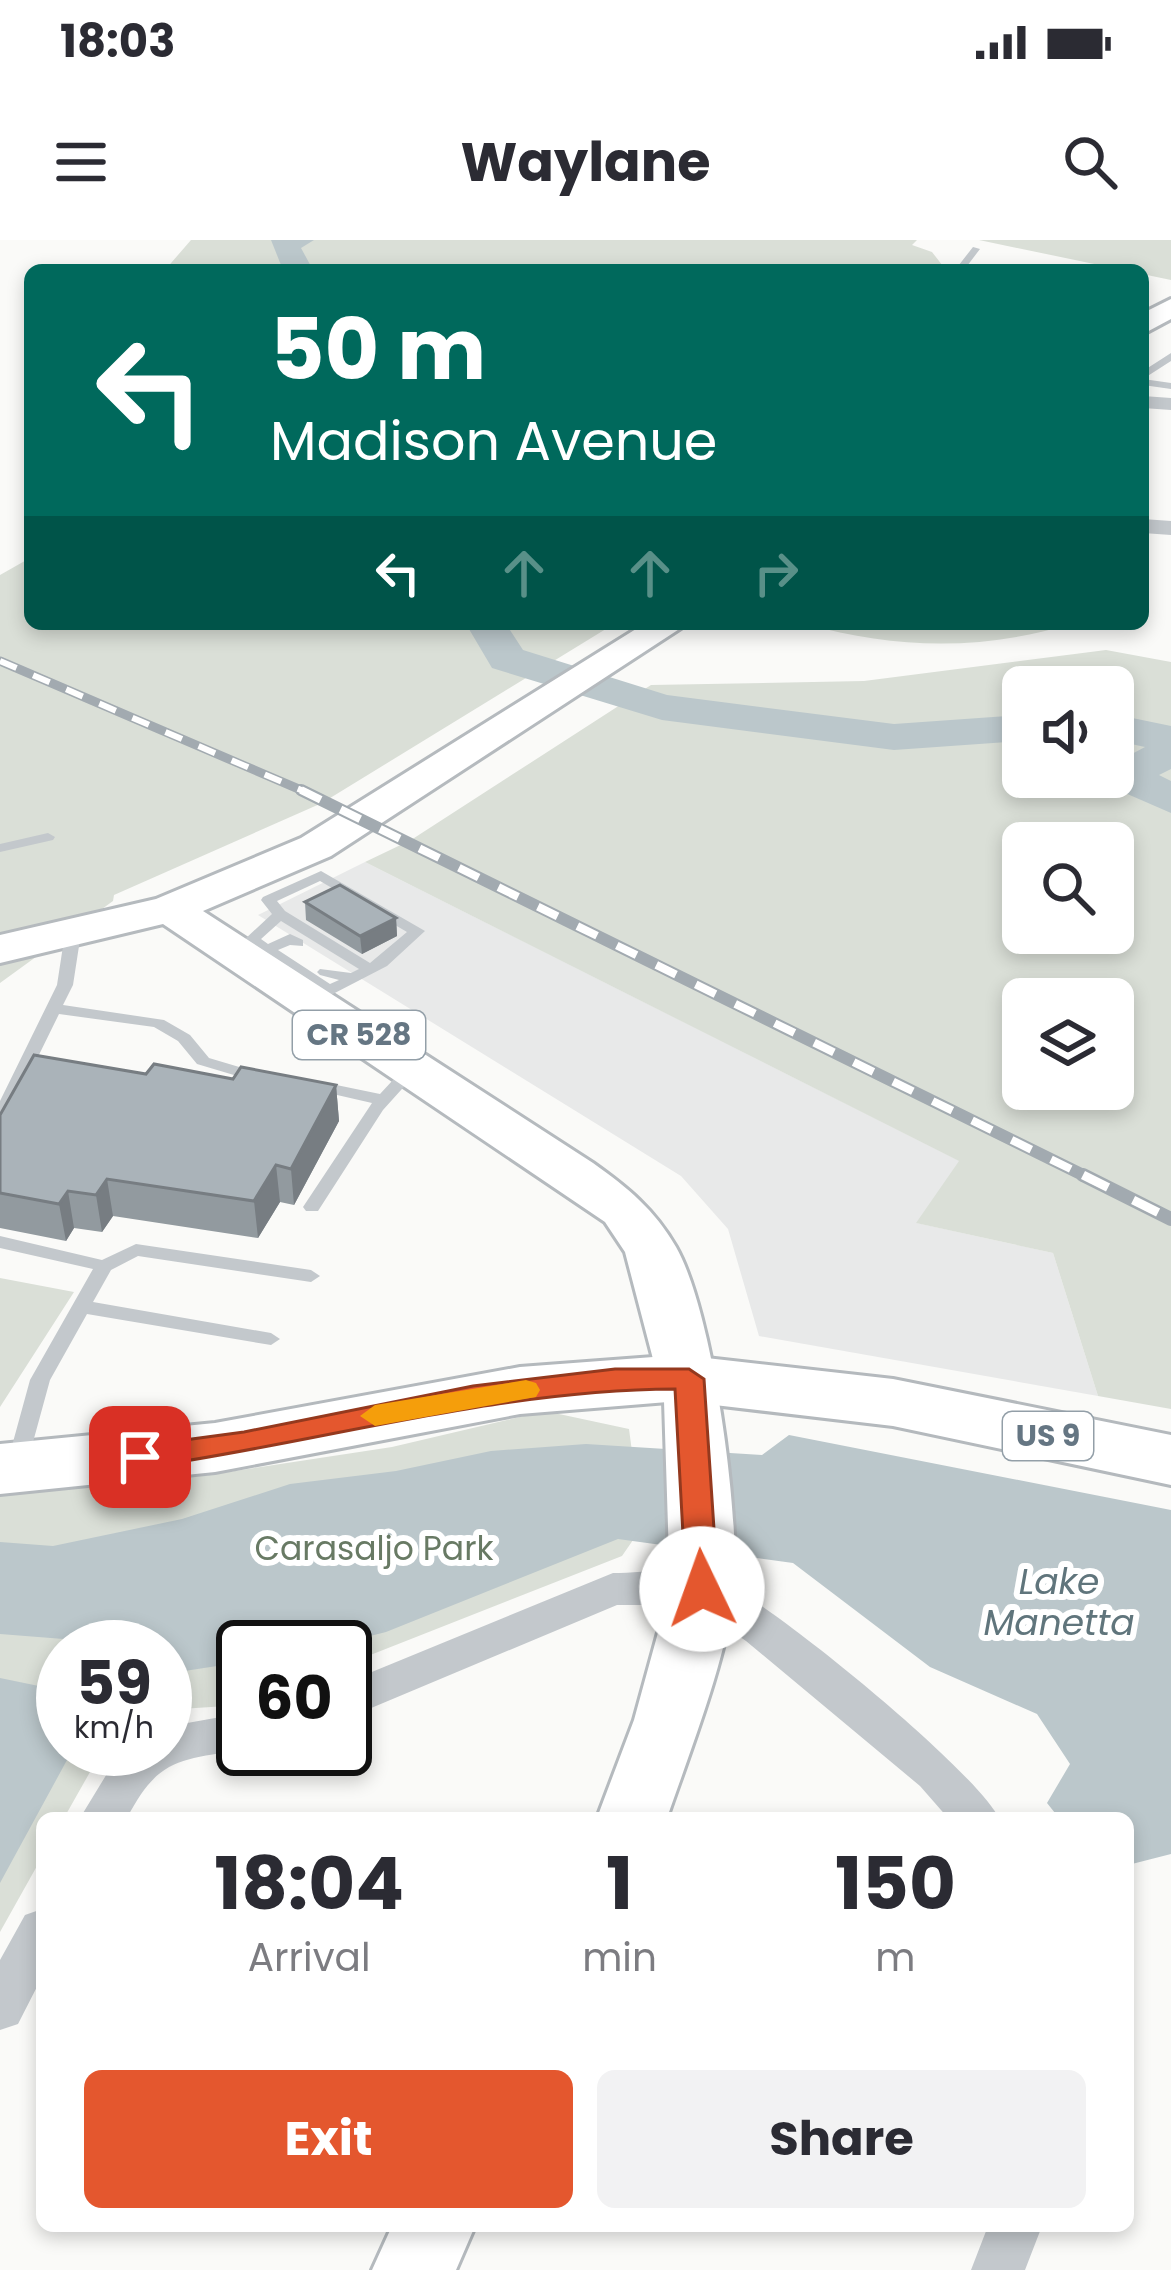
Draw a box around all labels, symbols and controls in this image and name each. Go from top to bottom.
text: 18:03 [60,10,175,73]
text: Waylane [461,124,710,200]
icon: menu [48,129,114,195]
icon: search [1057,129,1123,195]
text: 50 m [270,291,486,408]
icon: left [72,312,228,468]
text: Madison Avenue [270,403,717,479]
icon: left [365,540,431,606]
icon: ahead [491,540,557,606]
icon: ahead [617,540,683,606]
icon: right [743,540,809,606]
map controls [1002,666,1134,1110]
button: sound [1002,666,1134,798]
button: search [1002,822,1134,954]
button: layers [1002,978,1134,1110]
road number: CR 528 [293,1011,425,1059]
pin [89,1406,191,1508]
road number: US 9 [1003,1412,1093,1460]
icon: arrive [107,1424,173,1490]
park label: Carasaljo Park [255,1525,493,1572]
position arrow [639,1526,765,1652]
water label: Lake Manetta [983,1556,1135,1648]
speed limit sign: 60 [216,1620,372,1776]
text: 59 [76,1641,152,1725]
text: km/h [74,1706,154,1749]
text: 18:04 [214,1833,404,1934]
text: 1 [606,1833,633,1934]
text: 150 [835,1833,956,1934]
text: Arrival [248,1930,370,1985]
text: min [582,1930,657,1985]
text: m [875,1930,916,1985]
button: Exit [84,2070,573,2208]
button: Share [597,2070,1086,2208]

